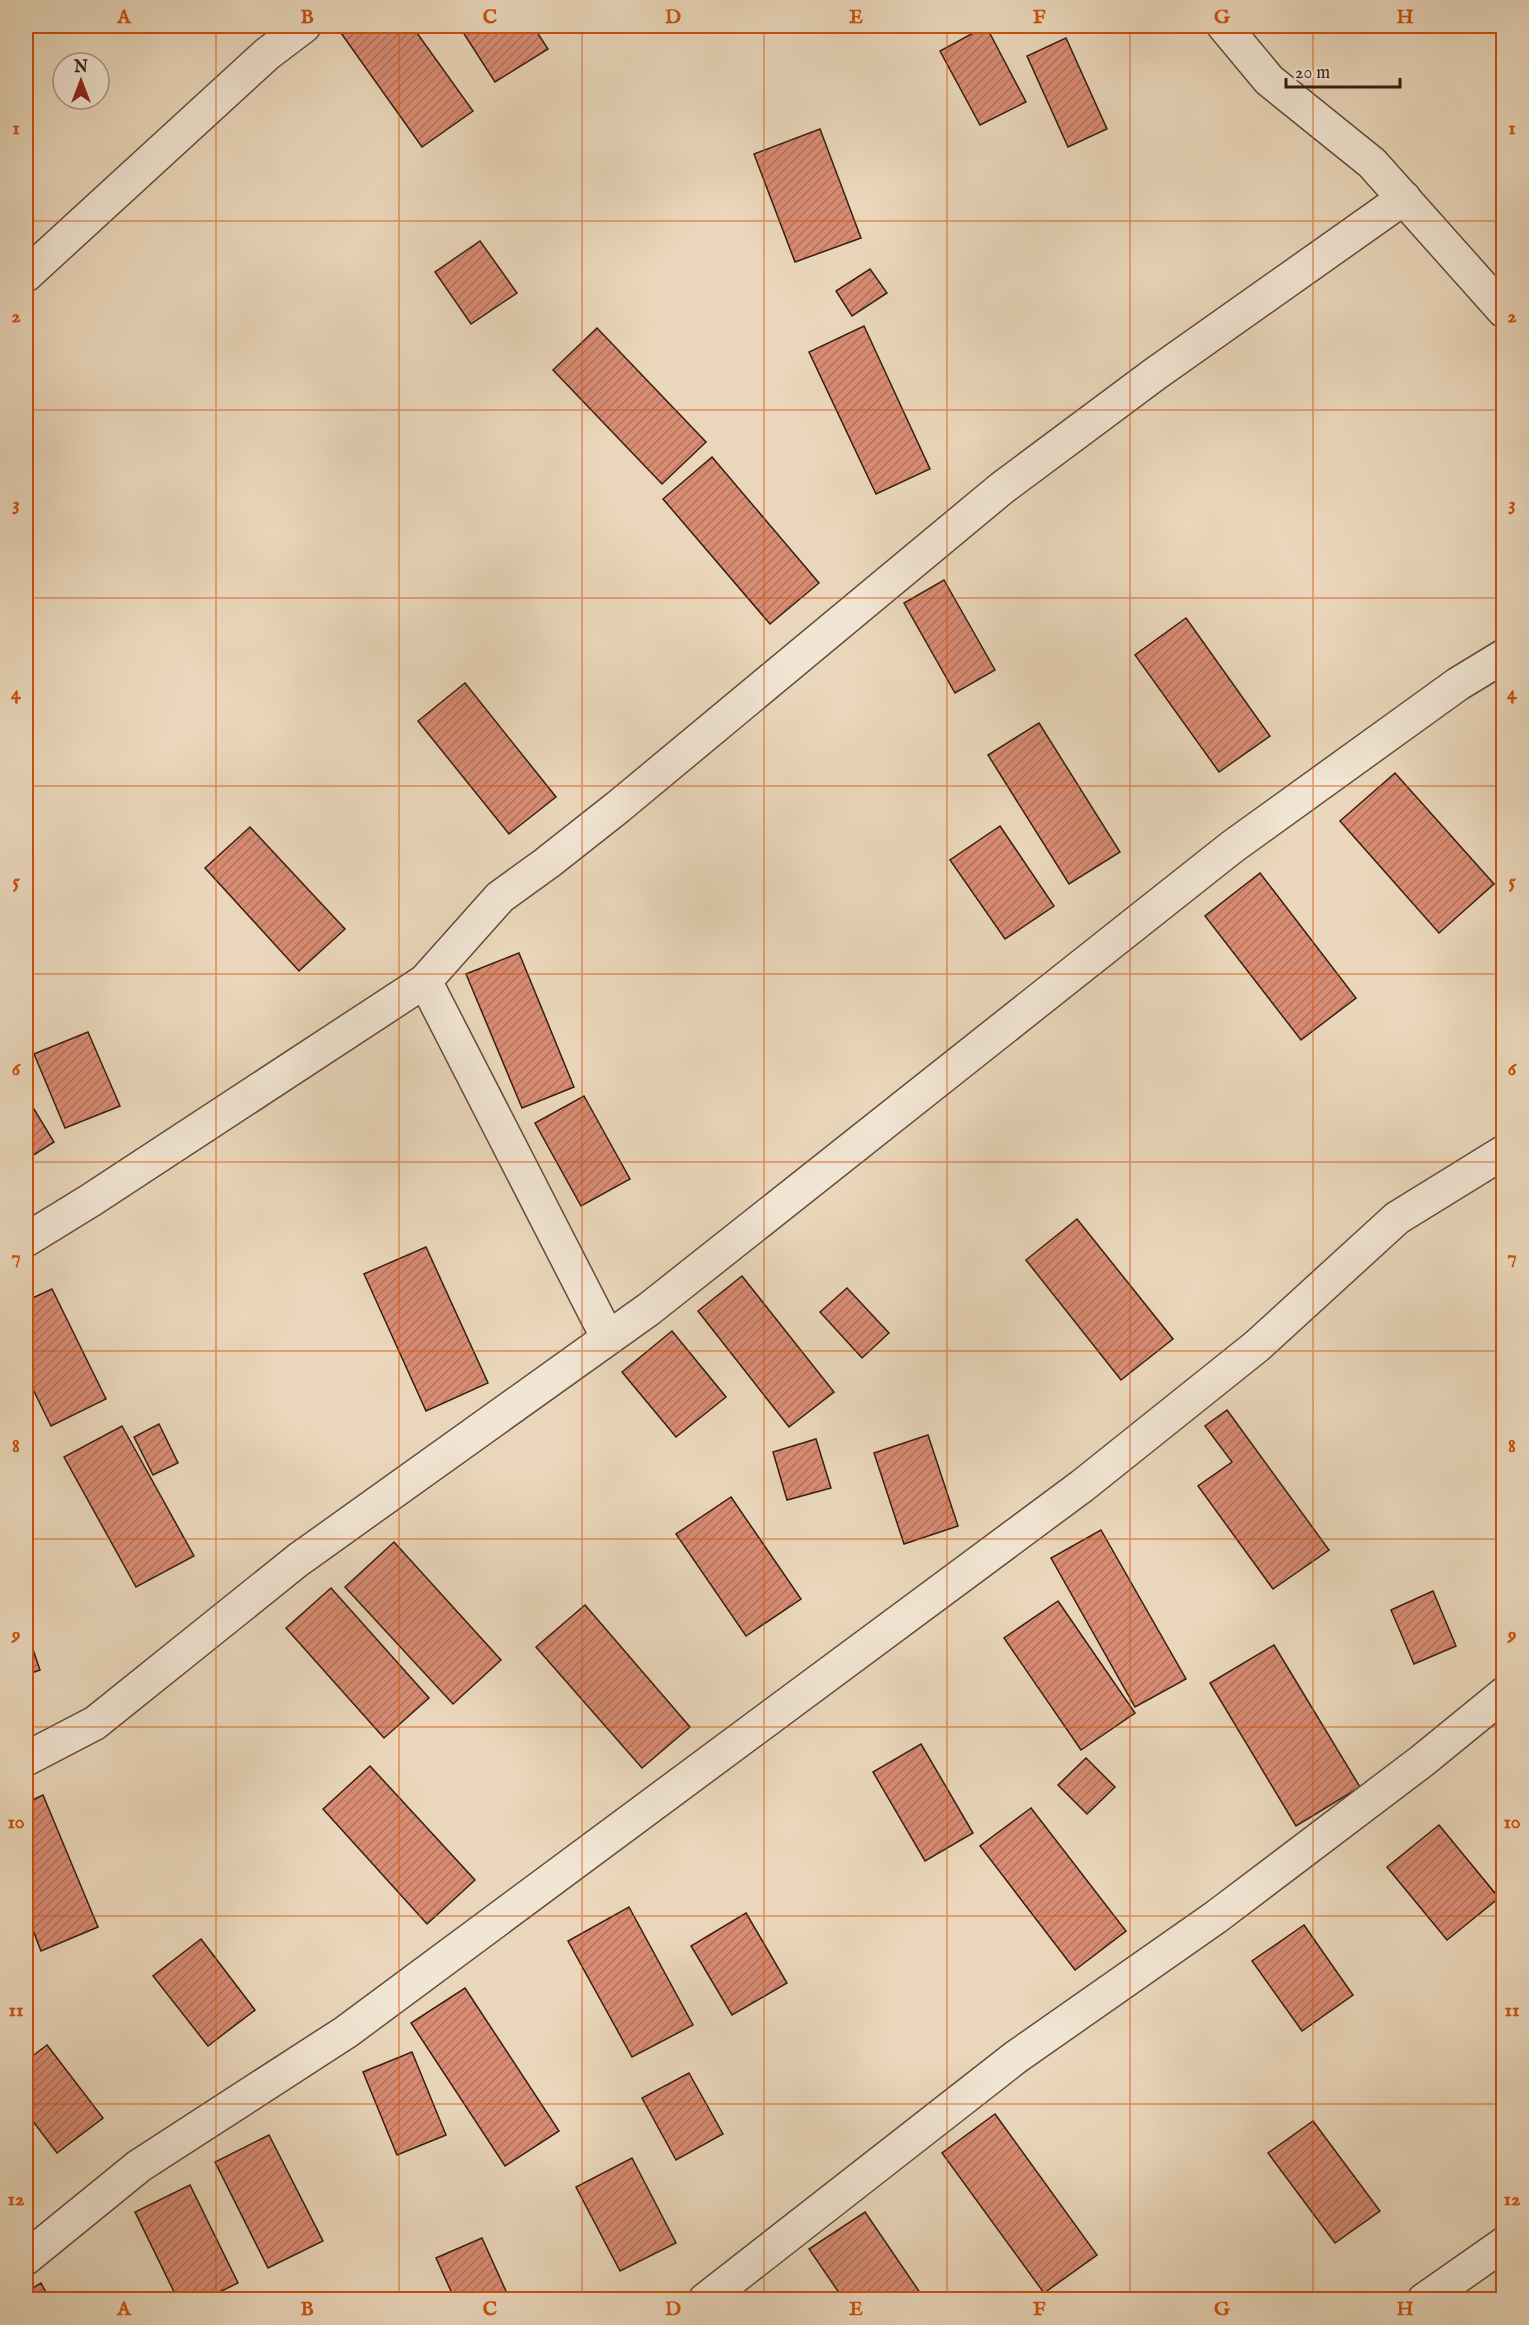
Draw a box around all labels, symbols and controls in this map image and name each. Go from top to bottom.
text: A [116,5,132,30]
text: B [300,5,314,30]
text: C [483,5,497,30]
text: D [665,5,681,30]
text: E [849,5,863,30]
text: F [1033,5,1046,30]
text: G [1214,5,1231,30]
text: H [1396,5,1414,30]
north arrow [51,51,111,111]
scale bar [1286,51,1400,89]
text: N [73,58,88,78]
text: 20 m [1295,62,1330,85]
text: 1 [12,116,20,141]
text: 1 [1508,116,1516,141]
text: 2 [11,304,21,329]
text: 2 [1507,304,1517,329]
text: 3 [12,492,20,517]
text: 3 [1508,492,1516,517]
text: 4 [11,681,22,706]
text: 4 [1507,681,1518,706]
text: 5 [12,869,20,894]
text: 5 [1508,869,1516,894]
text: 6 [12,1057,22,1082]
text: 6 [1508,1057,1518,1082]
text: 7 [11,1245,21,1270]
text: 7 [1507,1245,1517,1270]
text: 8 [12,1434,20,1459]
text: 8 [1508,1434,1516,1459]
text: 9 [11,1622,21,1647]
text: 9 [1507,1622,1517,1647]
text: 10 [7,1810,25,1835]
text: 10 [1503,1810,1521,1835]
text: 11 [9,1998,23,2023]
text: 11 [1505,1998,1519,2023]
text: 12 [8,2187,25,2212]
text: 12 [1504,2187,1521,2212]
text: A [116,2297,132,2322]
text: B [300,2297,314,2322]
text: C [483,2297,497,2322]
text: D [665,2297,681,2322]
text: E [849,2297,863,2322]
text: F [1033,2297,1046,2322]
text: G [1214,2297,1231,2322]
text: H [1396,2297,1414,2322]

